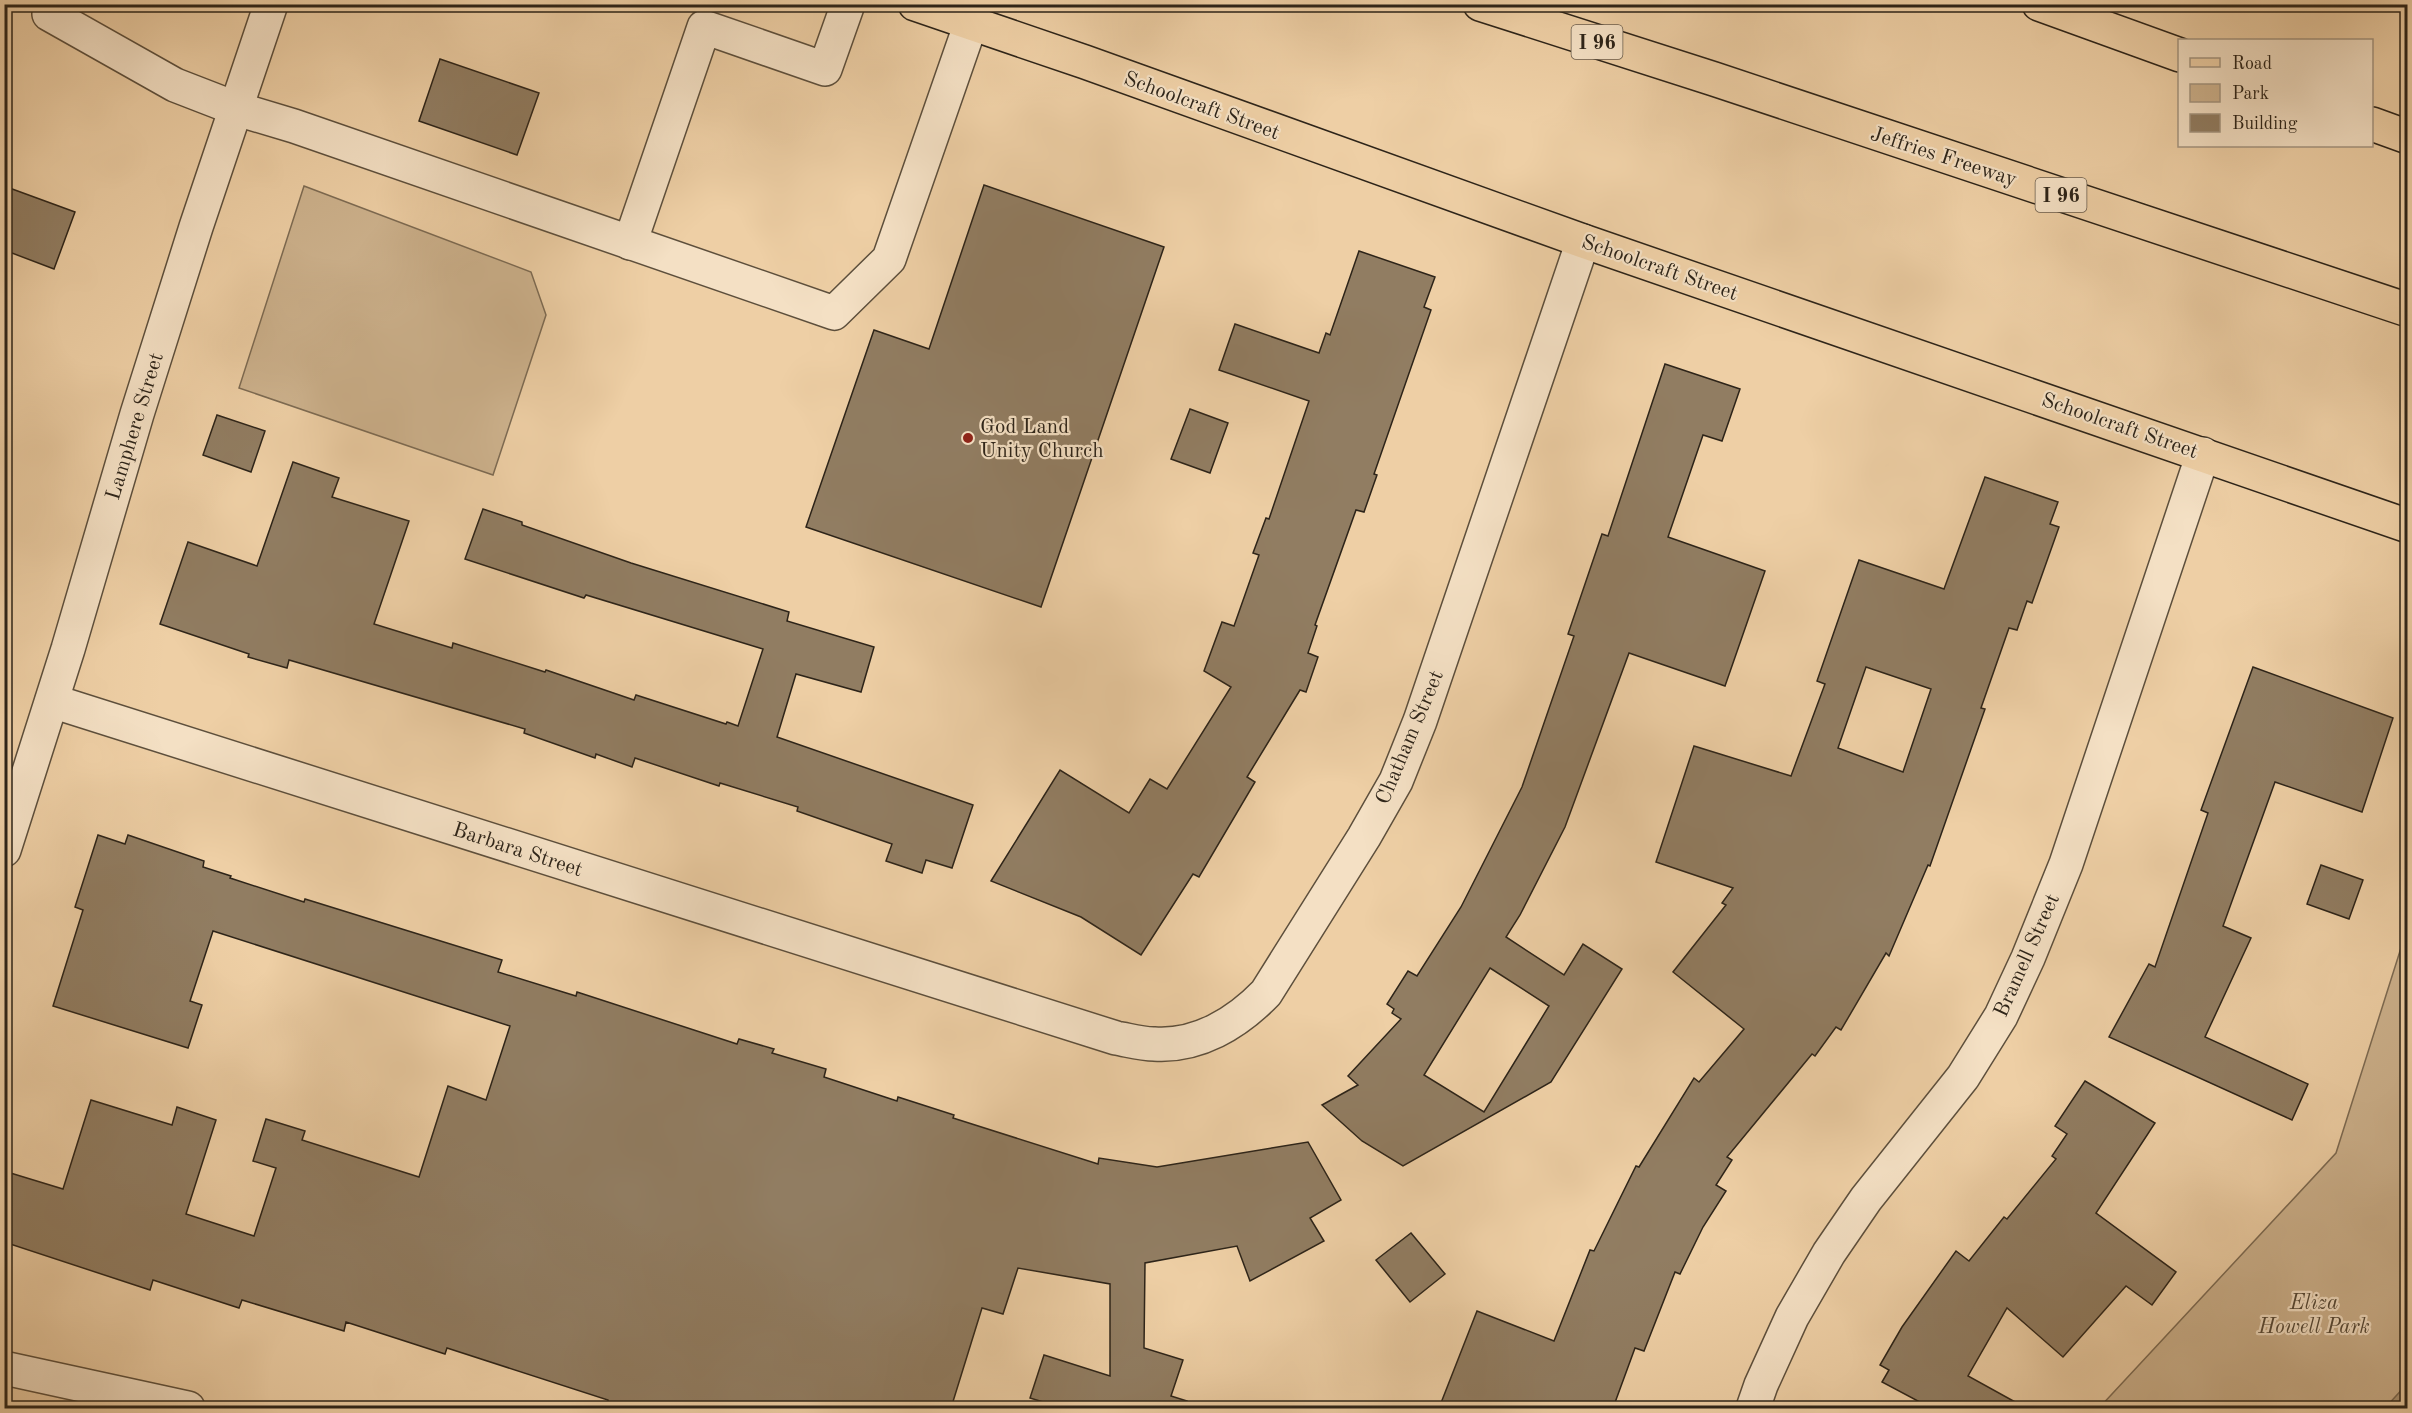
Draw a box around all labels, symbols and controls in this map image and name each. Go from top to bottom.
road number: I 96 [1572,25,1622,59]
legend [2178,39,2373,147]
text: Road [2232,55,2272,73]
street label: Schoolcraft Street [1121,68,1282,144]
text: Park [2232,85,2269,103]
text: Building [2232,115,2298,133]
street label: Jeffries Freeway [1868,124,2019,191]
road number: I 96 [2036,178,2086,212]
street label: Schoolcraft Street [1579,232,1740,305]
street label: Lamphere Street [103,350,168,503]
street label: Schoolcraft Street [2039,390,2200,463]
place label: God Land Unity Church [980,417,1104,462]
marker: God Land Unity Church [961,431,975,445]
street label: Chatham Street [1373,668,1448,808]
street label: Barbara Street [450,820,585,881]
street label: Bramell Street [1991,891,2064,1020]
park label: Eliza Howell Park [2257,1293,2370,1338]

